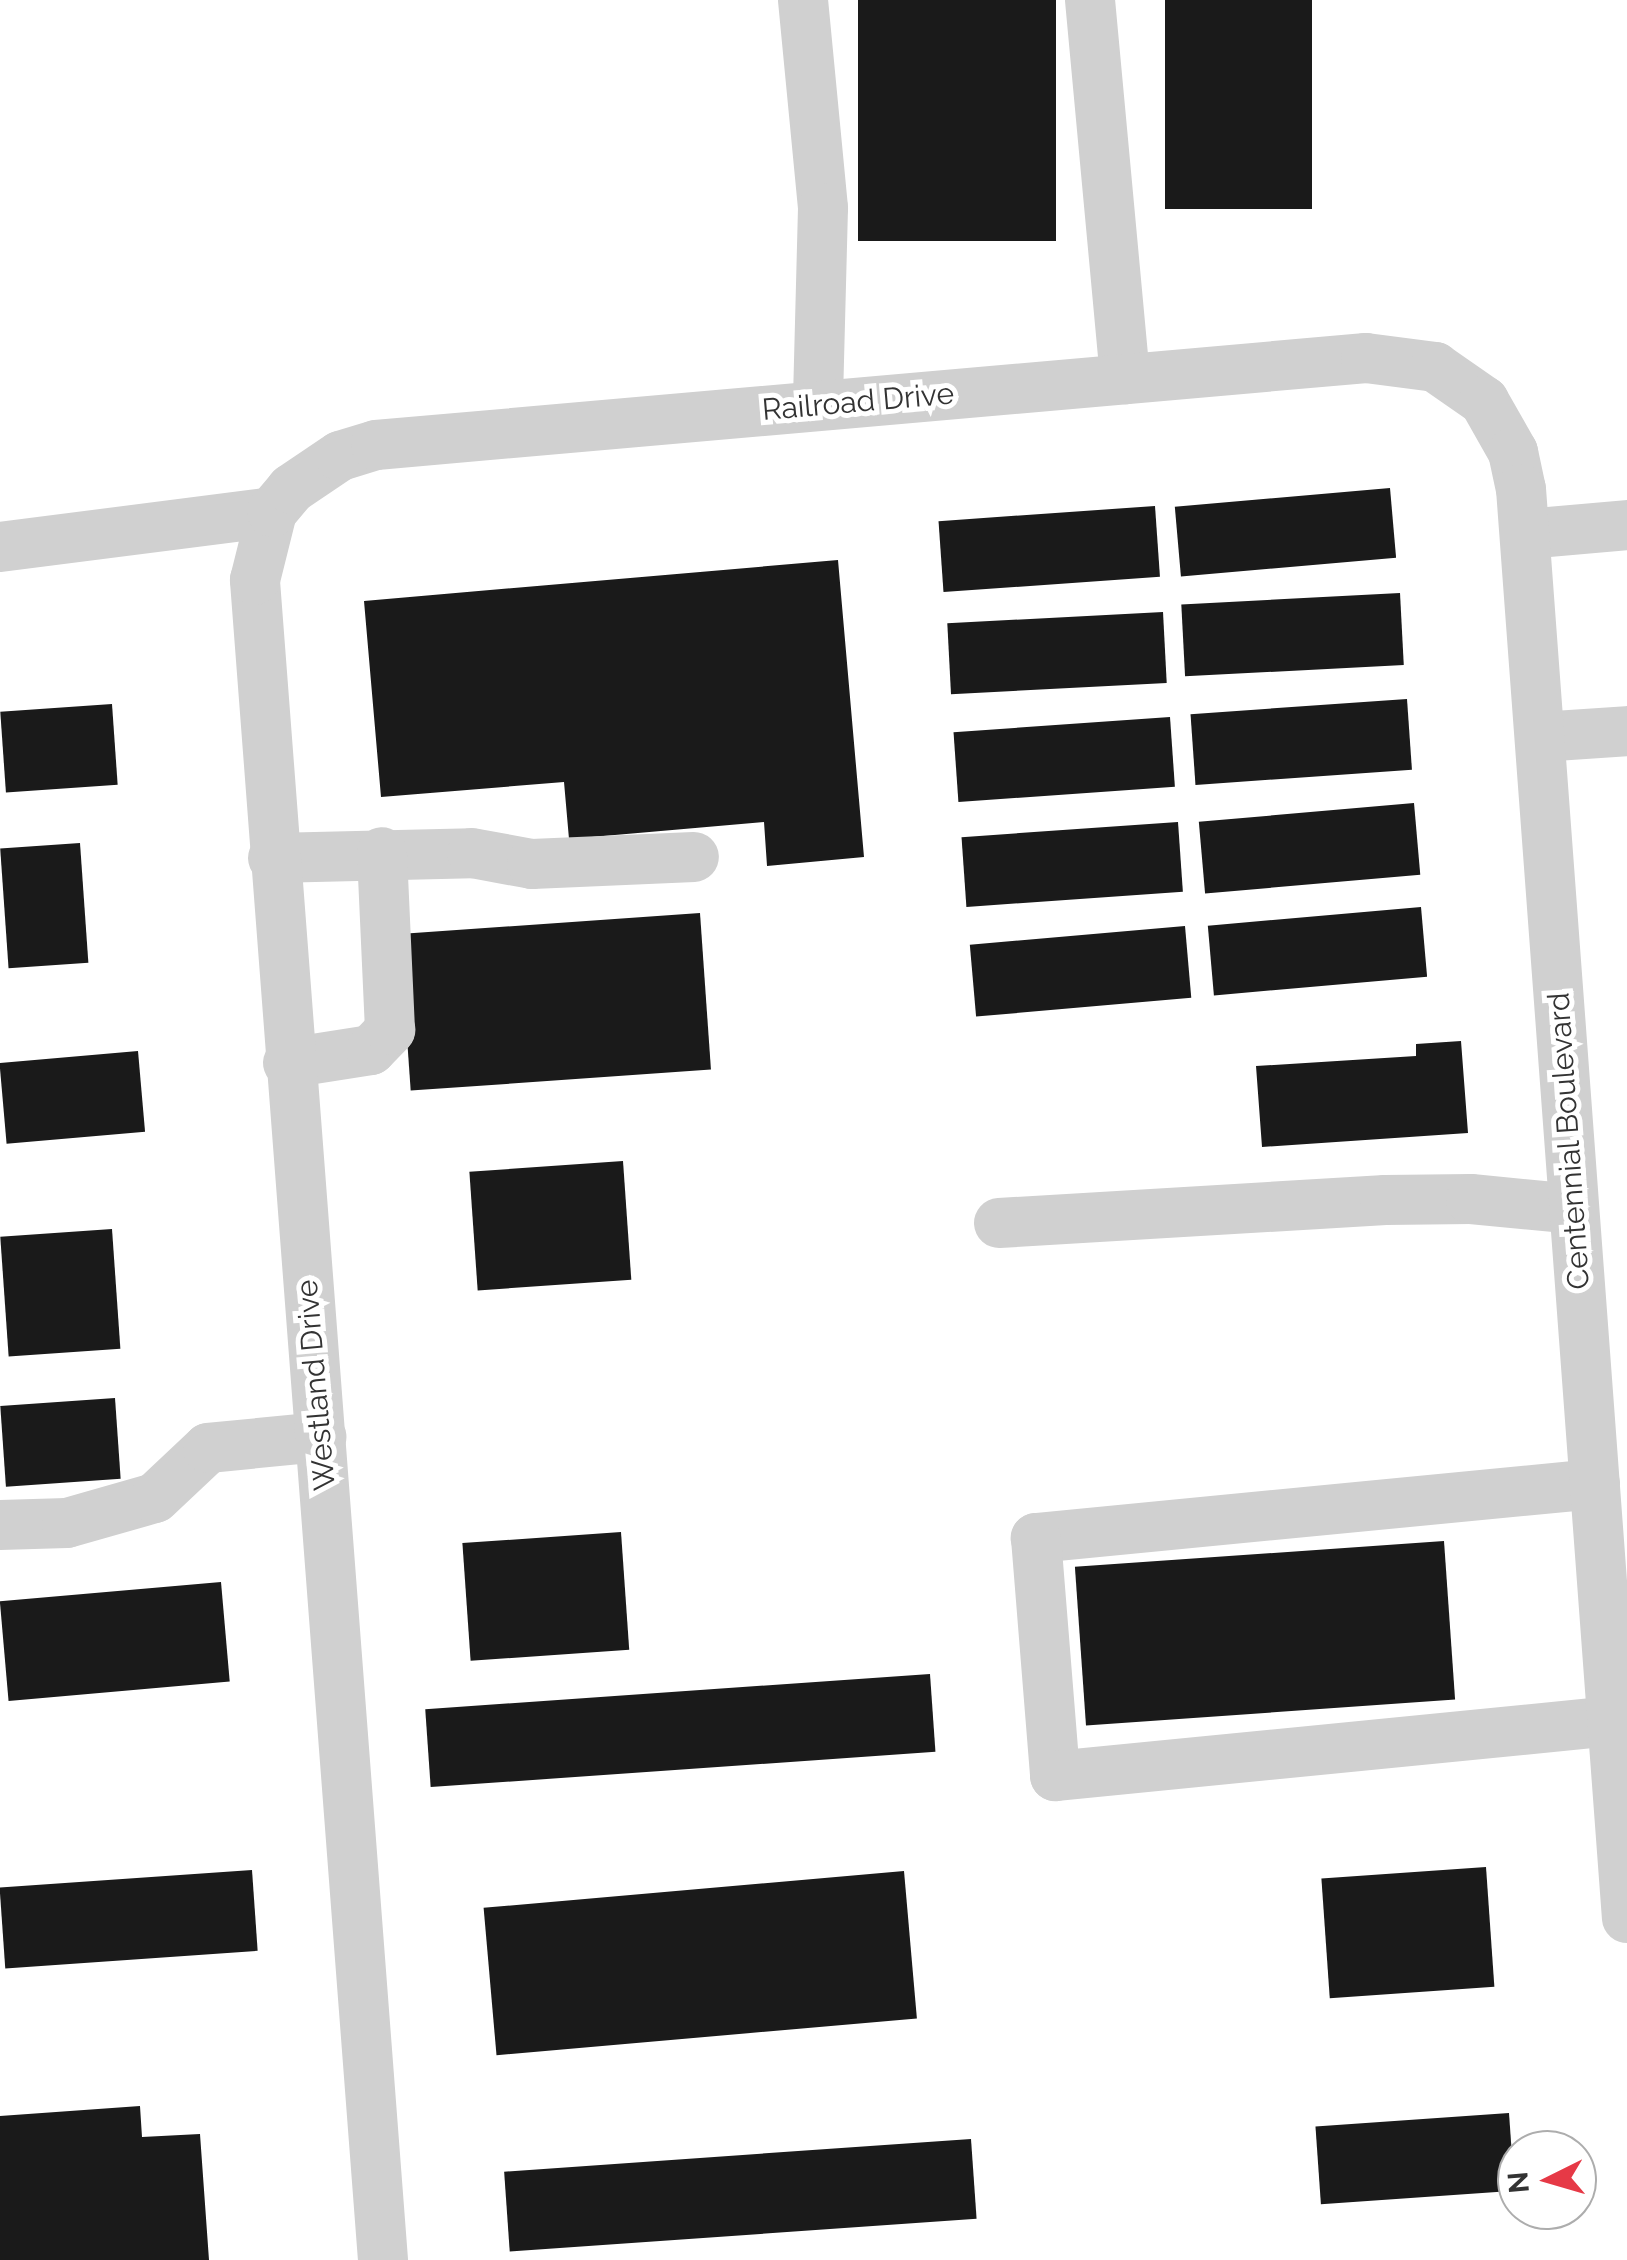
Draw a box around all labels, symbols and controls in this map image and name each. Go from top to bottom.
street label: Railroad Drive [761,376,955,428]
street label: Centennial Boulevard [1541,991,1597,1291]
street label: Westland Drive [289,1278,343,1492]
north arrow [1497,2130,1597,2230]
text: N [1501,2170,1536,2195]

